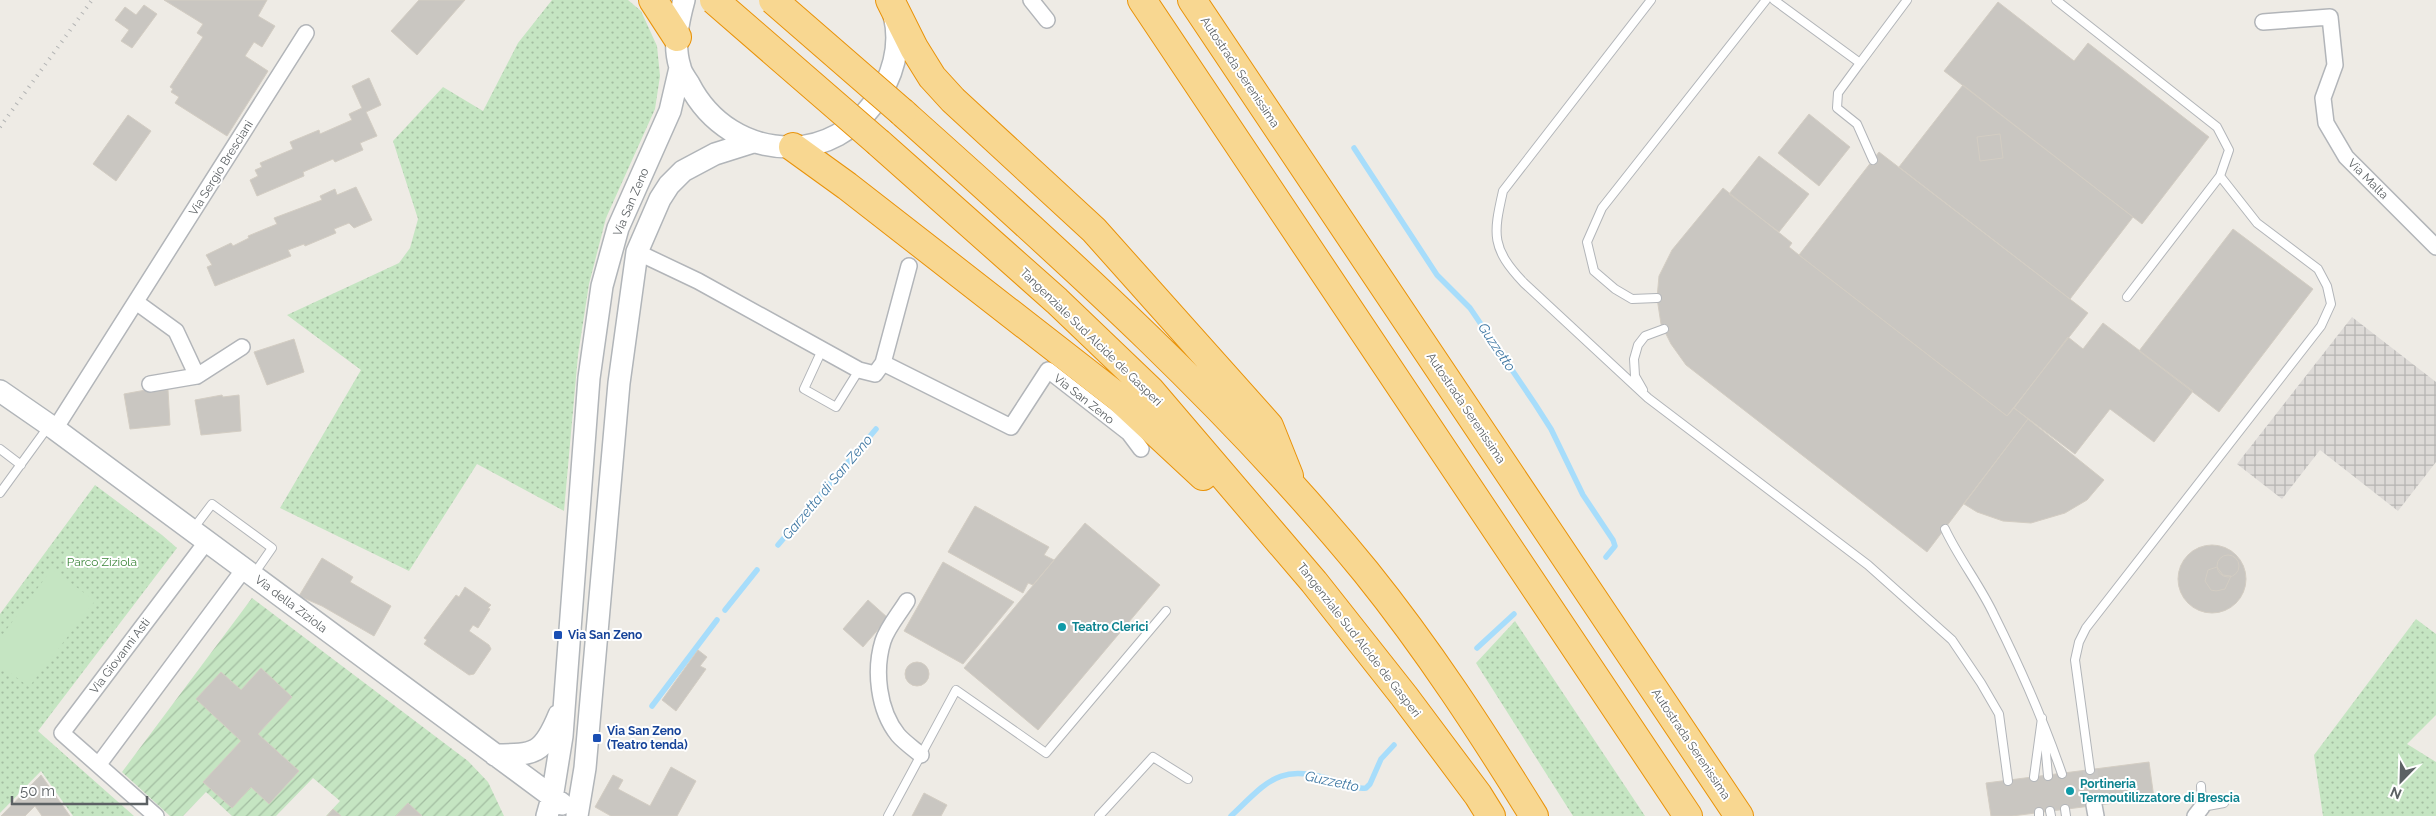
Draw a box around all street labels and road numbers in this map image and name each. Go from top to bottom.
street label: Autostrada Serenissima [1198,14,1282,130]
street label: Via Sergio Bresciani [186,118,256,218]
street label: Via Malta [2345,156,2391,202]
street label: Via San Zeno [610,166,652,238]
street label: Tangenziale Sud Alcide de Gasperi [1017,265,1165,409]
street label: Autostrada Serenissima [1424,350,1508,466]
street label: Via San Zeno [1051,371,1117,427]
street label: Tangenziale Sud Alcide de Gasperi [1294,560,1424,720]
street label: Via della Ziziola [252,572,330,636]
street label: Via Giovanni Asti [87,615,153,697]
street label: Autostrada Serenissima [1649,686,1733,802]

